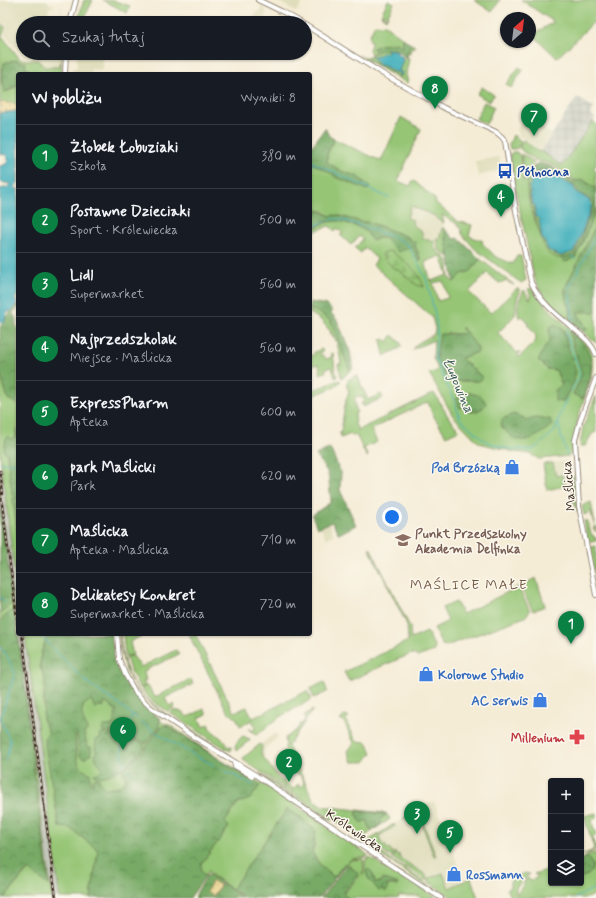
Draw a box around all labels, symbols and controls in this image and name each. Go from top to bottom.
north arrow [500,12,536,48]
search box [16,16,312,60]
icon: search [30,27,52,49]
text: Szukaj tutaj [62,28,145,48]
pin: 8 [422,76,448,109]
text: W pobliżu [32,87,101,109]
text: Wyniki: 8 [241,90,296,107]
pin: 7 [521,103,547,136]
text: Żłobek Łobuziaki [70,138,178,158]
text: 1 [42,148,48,165]
text: 380 m [261,148,296,165]
text: Szkoła [70,158,107,175]
bus stop icon: Północna [496,162,514,180]
place label: Północna [517,164,569,181]
pin: 4 [488,184,514,217]
text: Postawne Dzieciaki [70,202,190,222]
text: 2 [42,212,48,229]
text: 500 m [259,212,296,229]
text: Sport · Królewiecka [70,222,178,239]
text: Lidl [70,266,93,286]
text: 3 [42,276,48,293]
text: 560 m [259,276,296,293]
text: Supermarket [70,286,144,303]
text: Najprzedszkolak [70,330,177,350]
text: 4 [41,340,49,357]
text: 560 m [259,340,296,357]
text: Miejsce · Maślicka [70,350,173,367]
water label: Ługowina [438,355,478,416]
text: ExpressPharm [70,394,168,414]
text: 5 [41,404,49,421]
text: 600 m [260,404,296,421]
text: Apteka [70,414,108,431]
text: park Maślicki [70,458,156,478]
shop icon: Pod Brzózką [503,458,521,476]
place label: Pod Brzózką [431,460,501,477]
street label: Maślicka [559,460,580,512]
text: 6 [42,468,48,485]
text: 620 m [261,468,296,485]
text: Park [70,478,96,495]
your location [382,507,402,527]
text: Maślicka [70,522,129,542]
place label: Punkt Przedszkolny Akademia Delfinka [415,526,527,558]
school or university icon: Punkt Przedszkolny Akademia Delfinka [394,531,412,549]
text: 7 [41,532,49,549]
text: 710 m [261,532,296,549]
text: Apteka · Maślicka [70,542,169,559]
district label: MAŚLICE MAŁE [410,576,528,594]
text: Delikatesy Konkret [70,586,196,606]
text: 8 [41,596,49,613]
text: 720 m [260,596,296,613]
text: Supermarket · Maślicka [70,606,205,623]
pin: 1 [558,611,584,644]
shop icon: Kolorowe Studio [417,665,435,683]
place label: Kolorowe Studio [438,667,525,684]
shop icon: AC serwis [531,691,549,709]
place label: AC serwis [471,693,528,710]
pin: 6 [110,717,136,750]
pharmacy icon: Millenium [568,728,586,746]
place label: Millenium [511,730,566,747]
pin: 2 [276,749,302,782]
map controls [548,778,584,886]
button: + [548,778,584,814]
pin: 3 [404,801,430,834]
street label: Królewiecka [322,806,386,857]
button: − [548,814,584,850]
pin: 5 [437,820,463,853]
button: layers [548,850,584,886]
shop icon: Rossmann [445,865,463,883]
place label: Rossmann [466,867,525,884]

